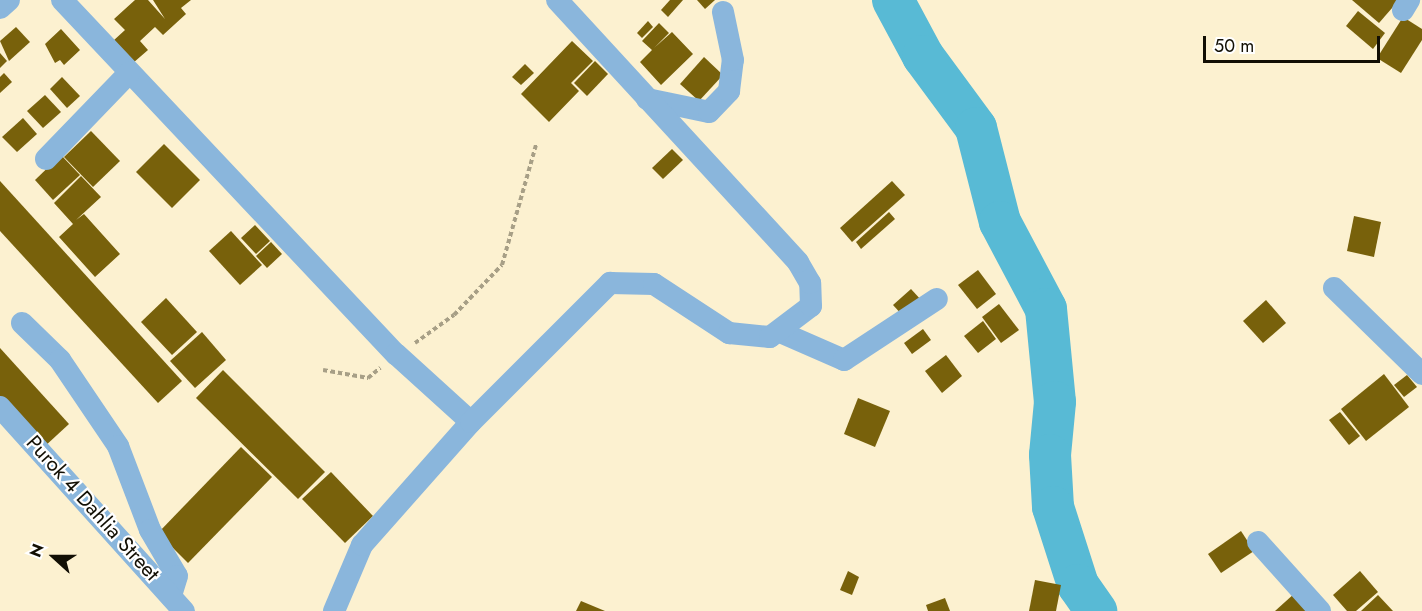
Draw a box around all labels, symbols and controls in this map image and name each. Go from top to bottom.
scale bar [1206,24,1383,62]
text: 50 m [1214,33,1254,59]
street label: Purok 4 Dahlia Street [21,430,165,586]
north arrow [24,527,84,587]
text: N [24,540,50,560]

